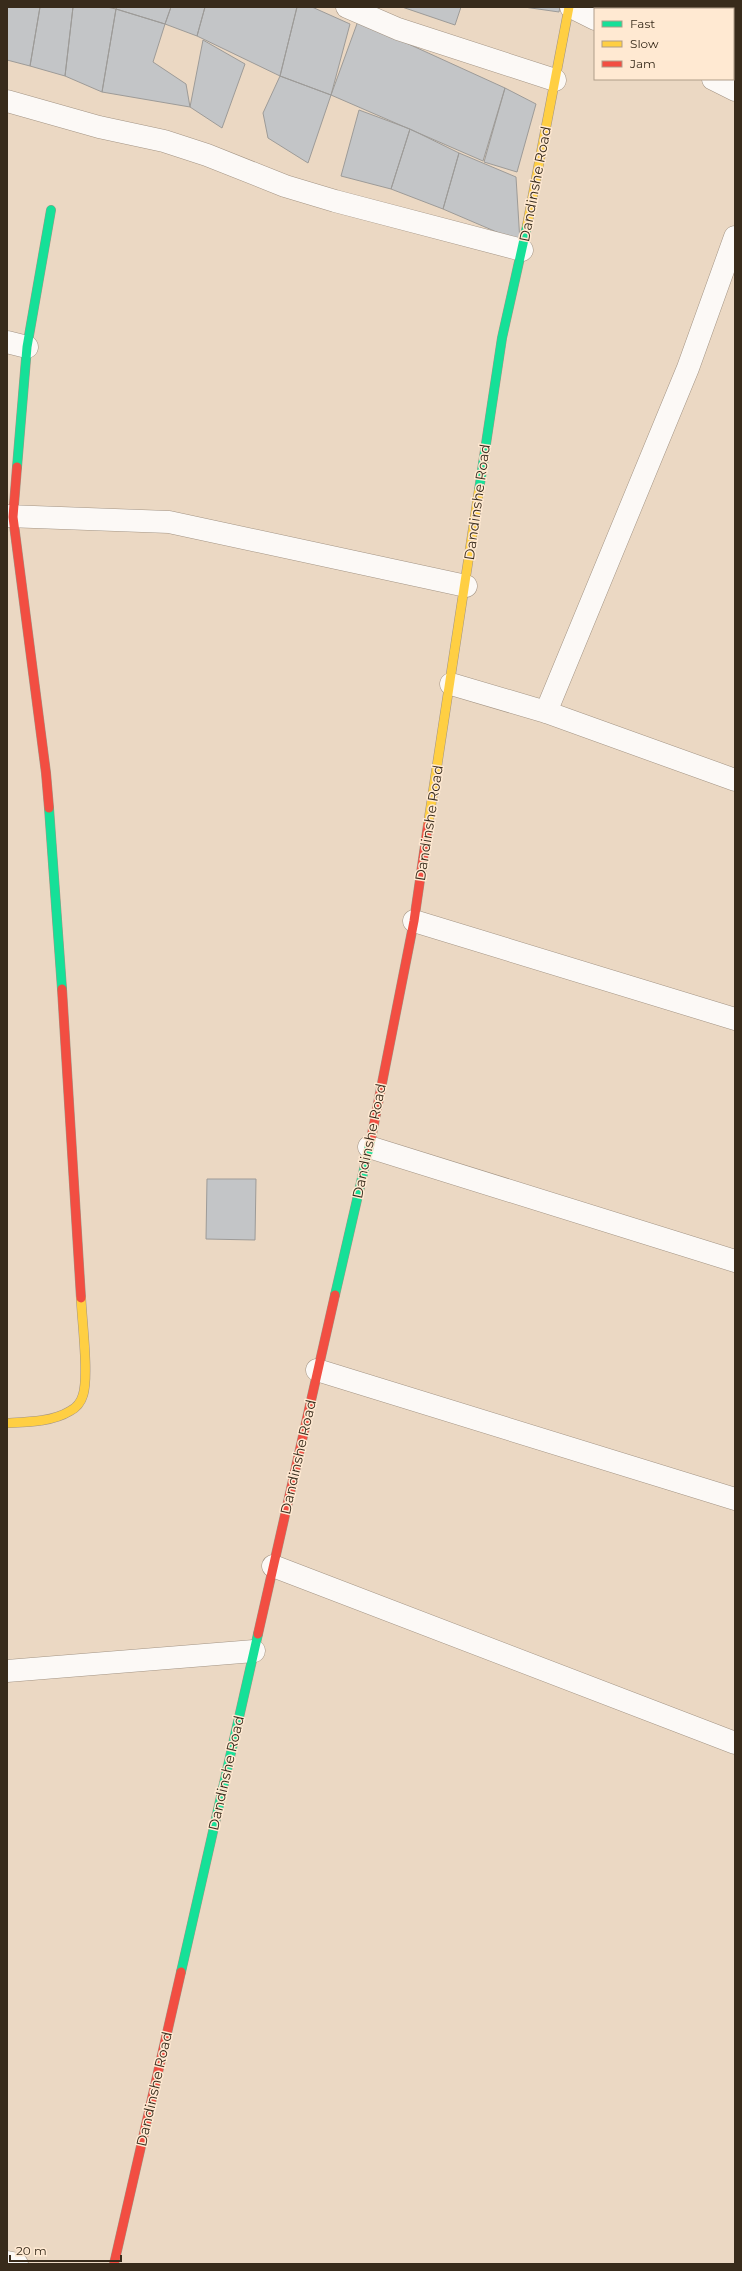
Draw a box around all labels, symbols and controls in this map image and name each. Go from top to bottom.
legend [594,8,734,80]
text: Fast [630,16,655,31]
text: Slow [630,36,659,51]
text: Jam [629,56,656,71]
street label: Dandinshe Road [515,125,555,243]
street label: Dandinshe Road [460,443,494,561]
street label: Dandinshe Road [411,764,447,882]
street label: Dandinshe Road [348,1082,390,1200]
street label: Dandinshe Road [276,1398,320,1516]
street label: Dandinshe Road [204,1714,248,1832]
street label: Dandinshe Road [132,2030,176,2148]
scale bar [10,2237,121,2263]
text: 20 m [16,2243,47,2258]

